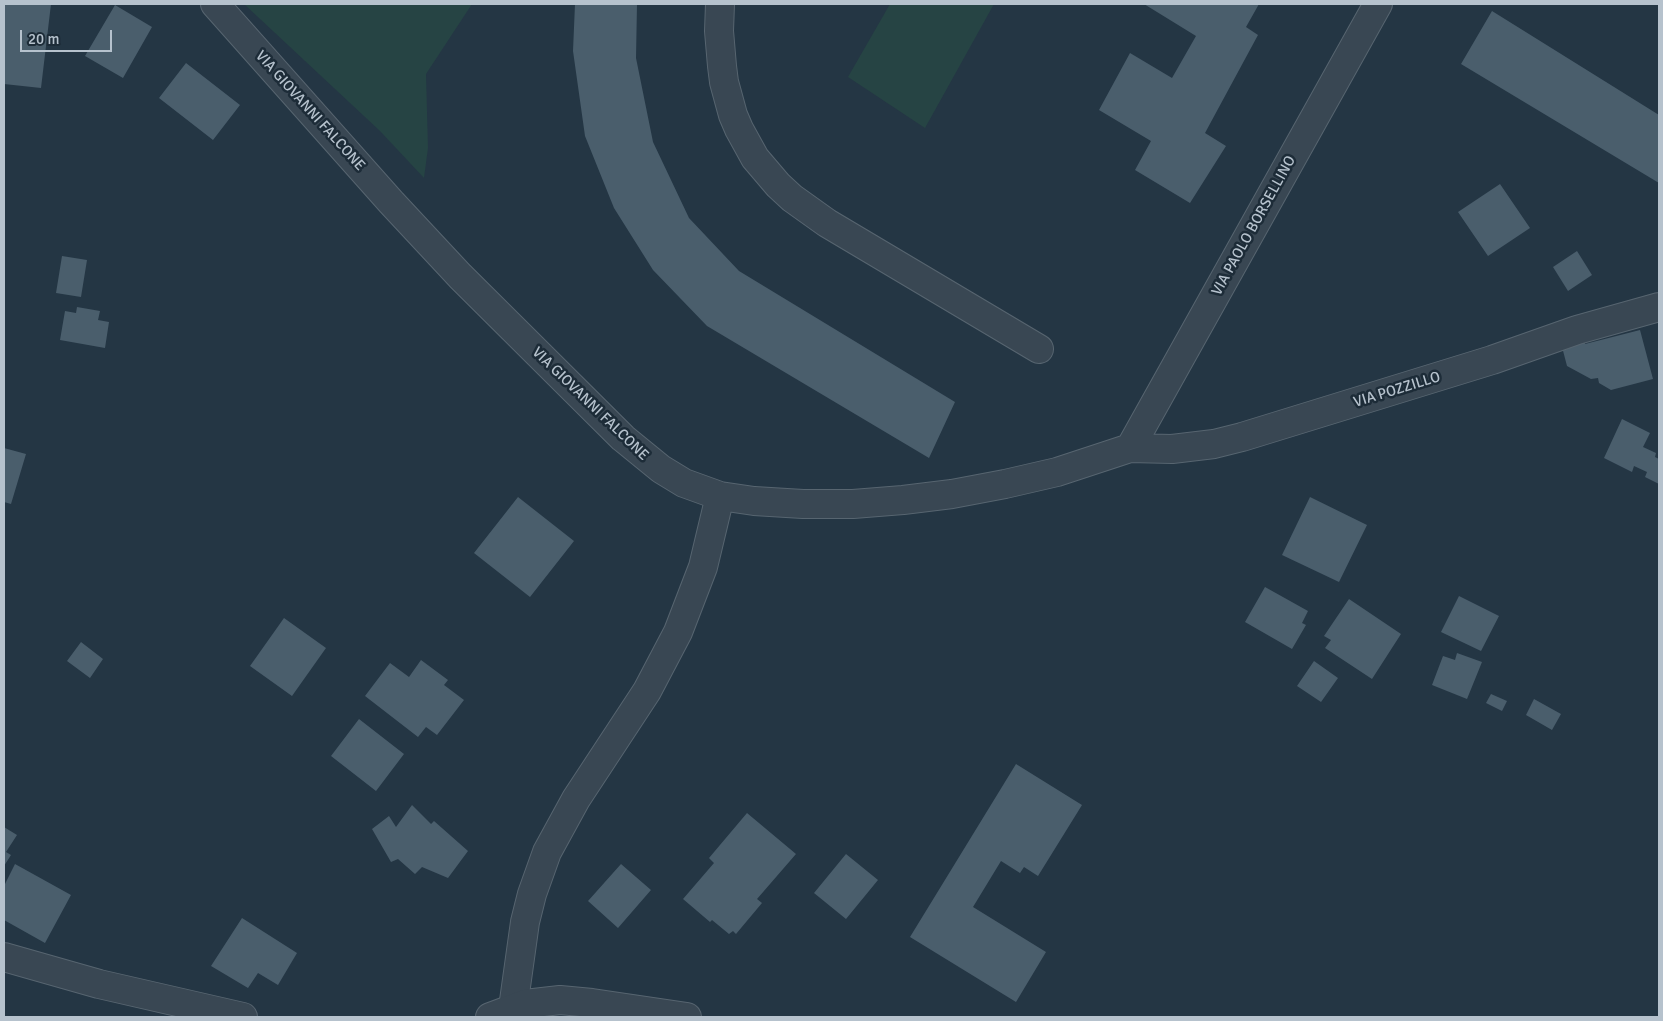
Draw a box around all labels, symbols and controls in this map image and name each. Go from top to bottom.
scale bar [22,20,115,52]
text: 20 m [28,30,59,48]
street label: VIA GIOVANNI FALCONE [251,47,369,175]
street label: VIA PAOLO BORSELLINO [1208,153,1300,299]
street label: VIA GIOVANNI FALCONE [528,344,652,464]
street label: VIA POZZILLO [1351,368,1443,412]

